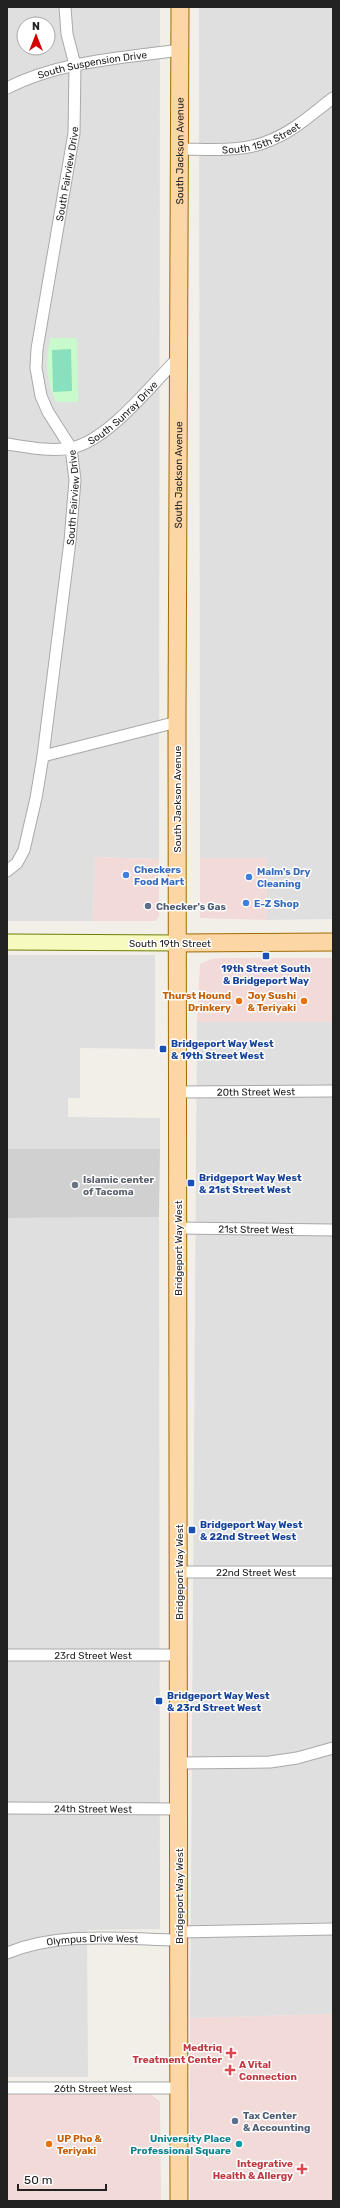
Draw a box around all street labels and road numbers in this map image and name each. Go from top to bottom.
street label: South Suspension Drive [36,49,148,82]
street label: South Jackson Avenue [174,97,187,205]
street label: South 15th Street [222,120,303,157]
street label: South Fairview Drive [54,126,81,222]
street label: South Sunray Drive [86,379,161,448]
street label: South Jackson Avenue [173,421,185,529]
street label: South Fairview Drive [65,449,82,546]
street label: South Jackson Avenue [172,745,184,852]
street label: South 19th Street [129,938,211,950]
street label: 20th Street West [217,1086,295,1099]
street label: Bridgeport Way West [173,1200,185,1296]
street label: 21st Street West [218,1224,294,1236]
street label: Bridgeport Way West [174,1524,186,1620]
street label: 22nd Street West [216,1567,296,1579]
street label: 23rd Street West [54,1650,132,1662]
street label: 24th Street West [54,1803,132,1816]
street label: Bridgeport Way West [174,1848,186,1944]
street label: Olympus Drive West [46,1933,138,1949]
street label: 26th Street West [54,2083,132,2095]

